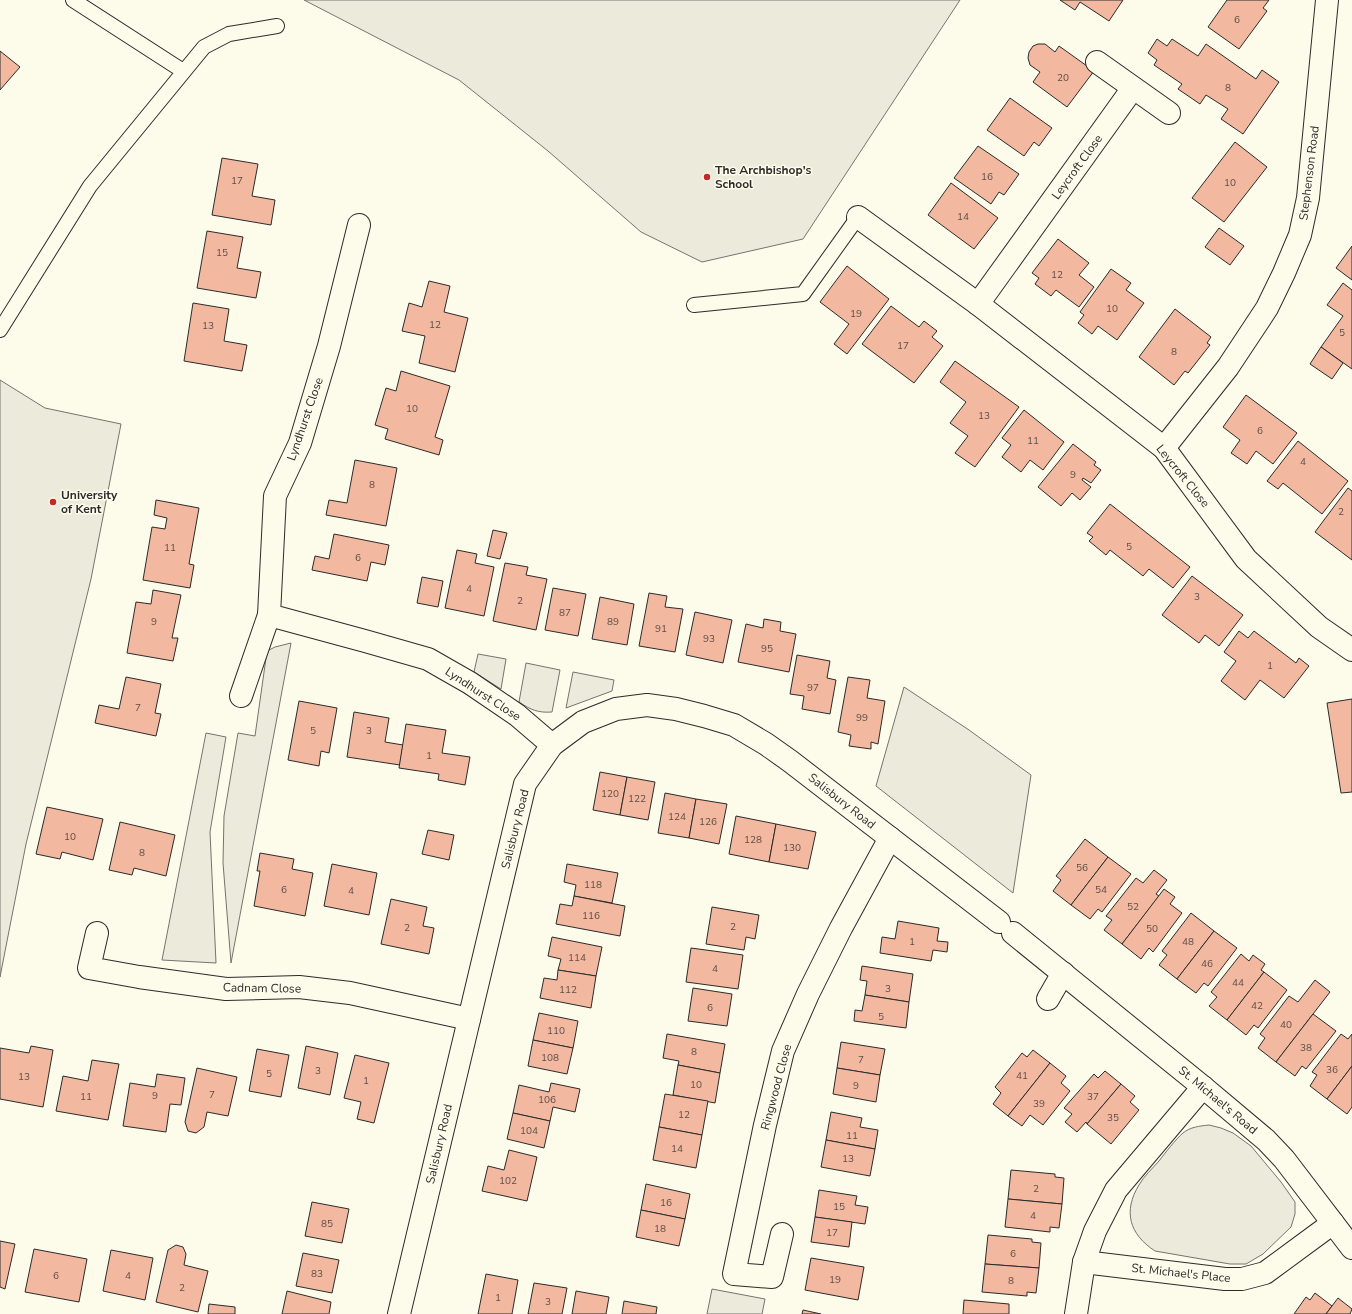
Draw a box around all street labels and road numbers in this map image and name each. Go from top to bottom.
street label: Stephenson Road [1295,125,1323,221]
street label: Leycroft Close [1048,131,1106,203]
street label: Lyndhurst Close [283,375,327,463]
street label: Leycroft Close [1153,441,1213,511]
street label: Lyndhurst Close [442,664,524,724]
street label: Salisbury Road [805,770,879,832]
street label: Salisbury Road [497,788,533,870]
street label: Cadnam Close [223,979,301,997]
street label: Ringwood Close [757,1042,795,1132]
street label: St. Michael's Road [1175,1062,1261,1138]
street label: Salisbury Road [422,1103,456,1185]
street label: St. Michael's Place [1131,1260,1231,1286]

